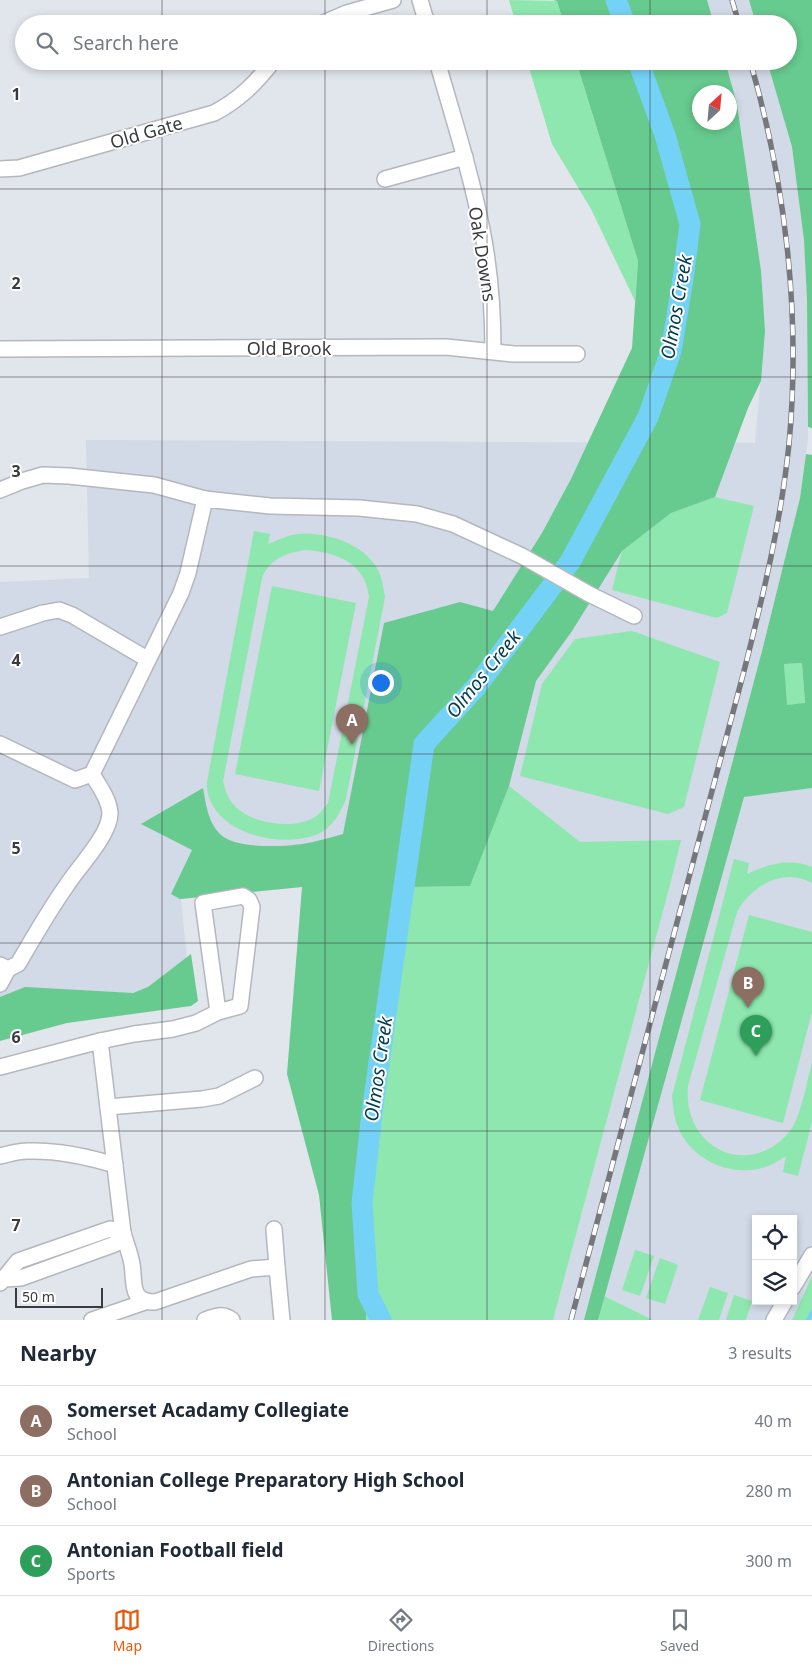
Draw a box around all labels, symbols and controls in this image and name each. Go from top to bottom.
search box [15,15,797,70]
icon: search [33,29,61,57]
text: Search here [73,30,179,56]
text: 1 [11,83,21,105]
north arrow [692,85,737,130]
street label: Old Gate [107,110,185,154]
street label: Oak Downs [464,205,502,303]
water label: Olmos Creek [654,252,698,361]
text: 2 [11,272,21,294]
street label: Old Brook [247,336,332,360]
text: 3 [11,460,21,482]
water label: Olmos Creek [440,624,527,723]
text: 4 [11,649,21,671]
your location [368,670,394,696]
pin: A [336,704,368,745]
text: 5 [11,837,21,859]
pin: B [732,967,764,1008]
water label: Olmos Creek [358,1014,398,1123]
pin: C [740,1015,772,1056]
text: 6 [11,1026,21,1048]
text: 7 [11,1214,21,1236]
map controls [752,1215,797,1305]
button: locate [752,1215,797,1260]
button: layers [752,1260,797,1305]
scale bar [15,1285,102,1308]
text: 50 m [22,1287,55,1306]
text: Nearby [20,1339,96,1367]
text: 3 results [728,1342,792,1364]
text: Somerset Acadamy Collegiate [67,1397,349,1423]
text: A [30,1410,42,1432]
text: 40 m [755,1410,792,1432]
text: School [67,1423,117,1445]
text: Antonian College Preparatory High School [67,1467,464,1493]
text: B [31,1480,41,1502]
text: 280 m [745,1480,792,1502]
text: School [67,1493,117,1515]
text: Antonian Football field [67,1537,283,1563]
text: C [31,1550,41,1572]
text: 300 m [745,1550,792,1572]
text: Sports [67,1563,115,1585]
tab: Map [113,1606,142,1655]
tab: Directions [368,1606,434,1655]
tab: Saved [660,1606,699,1655]

